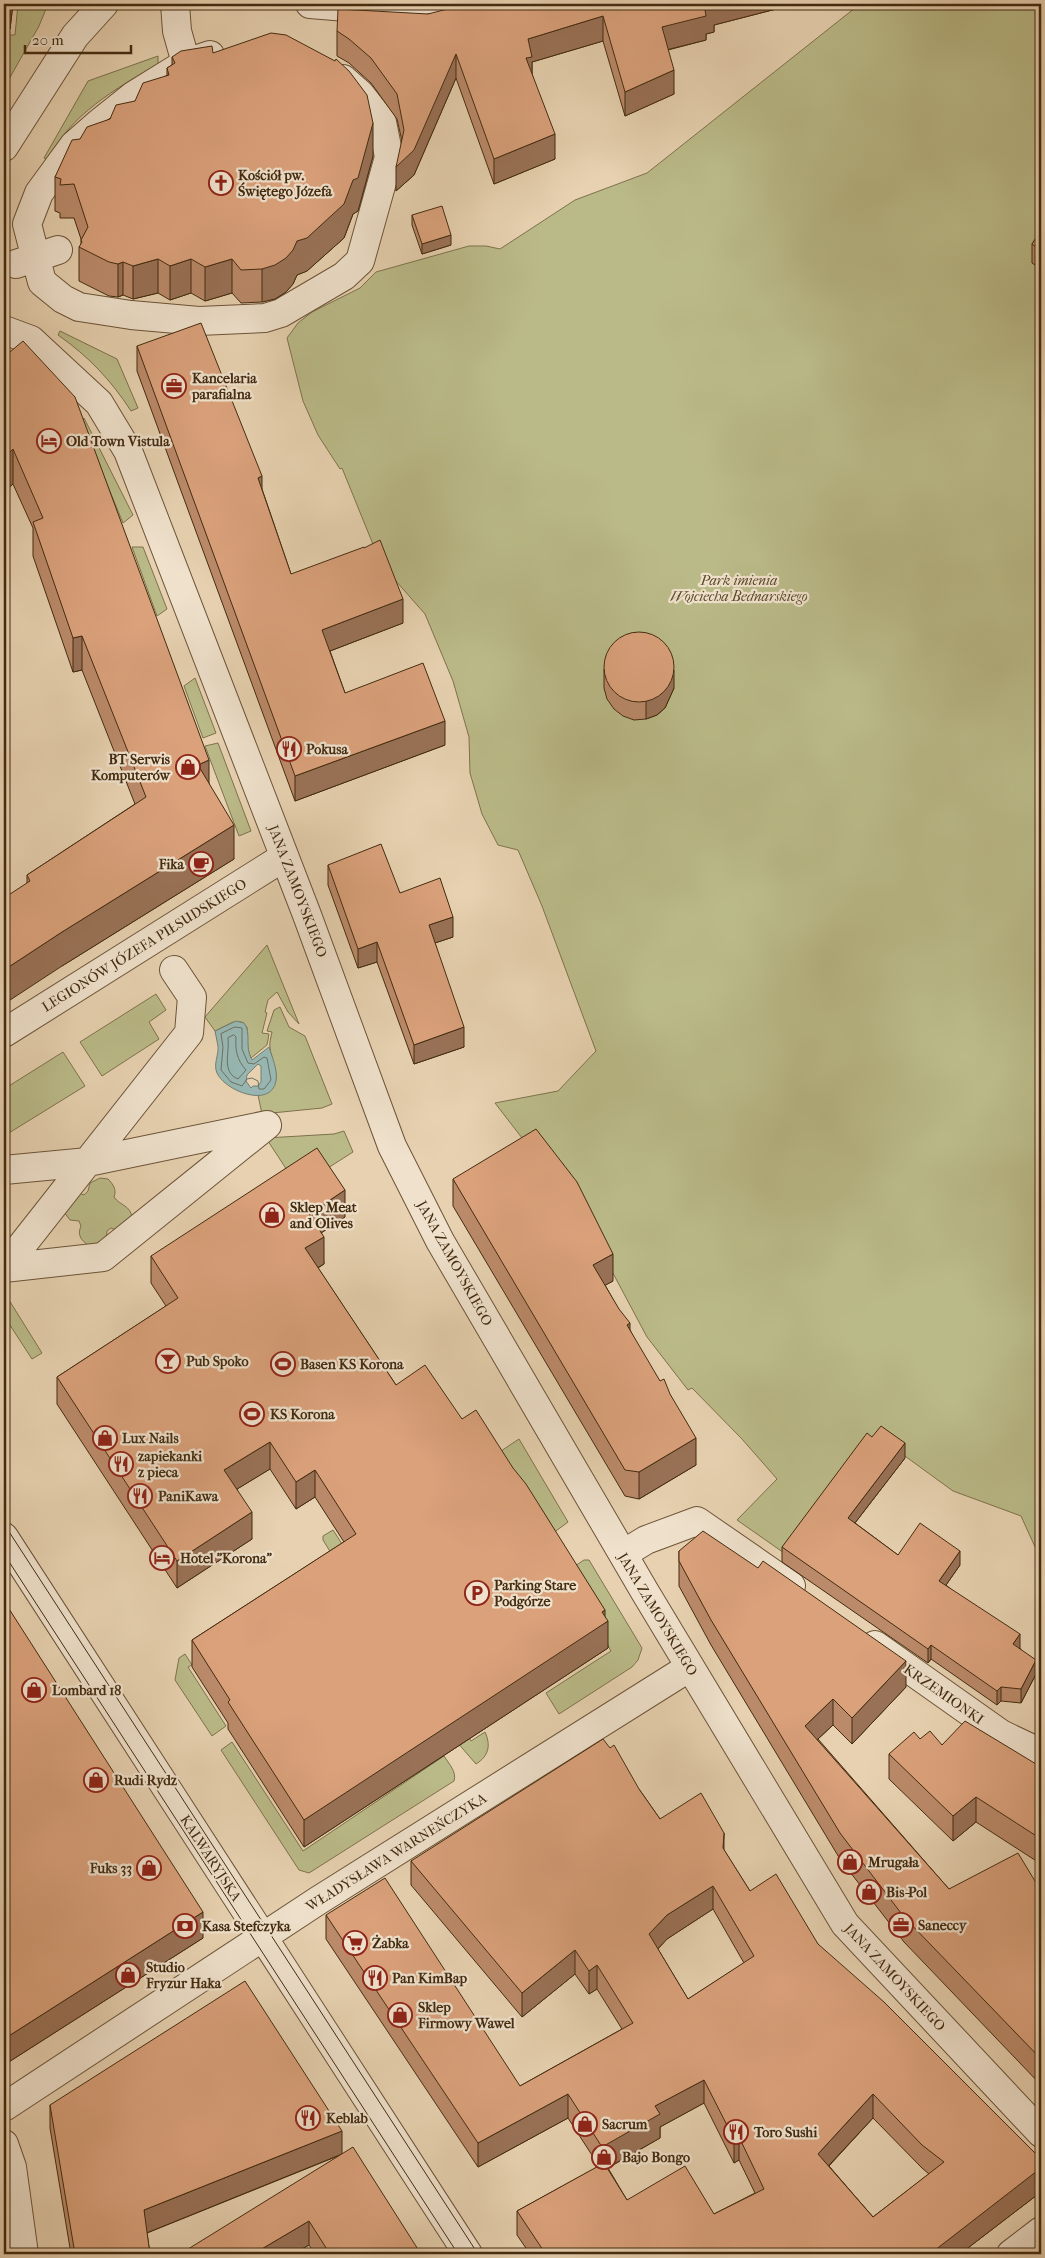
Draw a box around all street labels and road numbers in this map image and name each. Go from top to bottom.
street label: JANA ZAMOYSKIEGO [264,822,331,960]
street label: LEGIONÓW JÓZEFA PIŁSUDSKIEGO [38,874,250,1016]
street label: JANA ZAMOYSKIEGO [413,1197,496,1329]
street label: JANA ZAMOYSKIEGO [614,1549,701,1679]
street label: KRZEMIONKI [900,1661,987,1729]
street label: WŁADYSŁAWA WARNEŃCZYKA [301,1788,491,1916]
street label: KALWARYJSKA [176,1812,245,1905]
street label: JANA ZAMOYSKIEGO [840,1919,949,2034]

